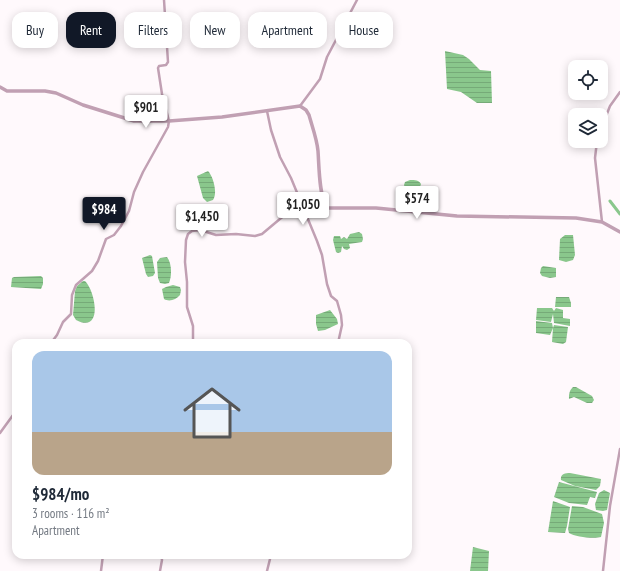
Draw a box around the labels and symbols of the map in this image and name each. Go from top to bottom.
pin: $901 [122,95,170,129]
pin: $574 [393,186,441,220]
pin: $1,050 [270,192,336,226]
pin: $984 [80,197,128,231]
pin: $1,450 [169,204,235,238]

